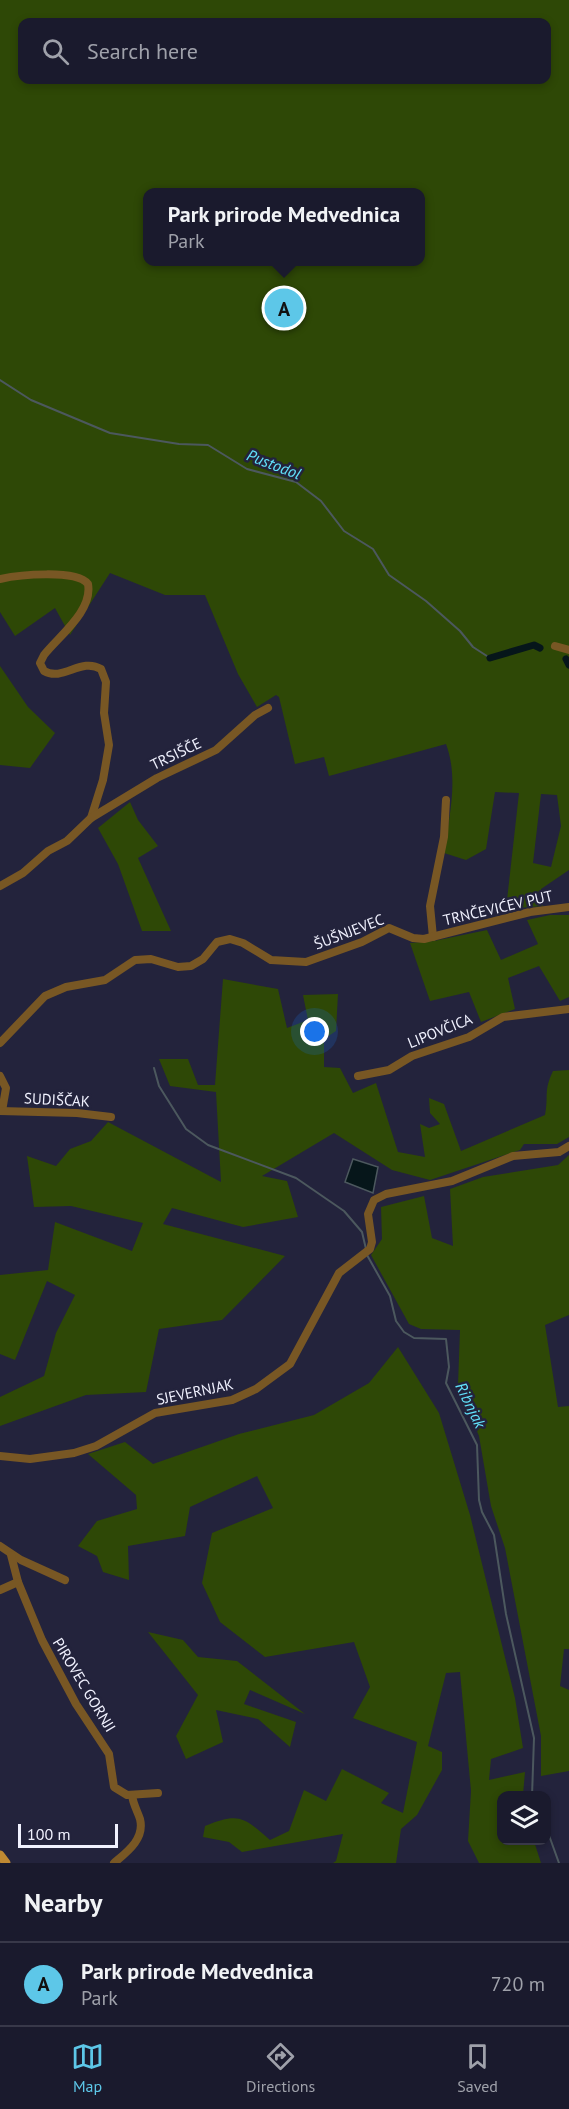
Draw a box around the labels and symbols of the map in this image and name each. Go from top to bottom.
pin: A [264,286,304,330]
water label: Pustodol [244,445,305,484]
street label: TRSIŠČE [147,733,204,774]
street label: TRNČEVIĆEV PUT [441,886,555,929]
street label: ŠUŠNJEVEC [311,910,386,954]
street label: LIPOVČICA [405,1009,475,1052]
your location [300,1017,329,1046]
street label: SUDIŠČAK [24,1088,90,1111]
street label: SJEVERNJAK [155,1374,235,1409]
water label: Ribnjak [451,1379,491,1432]
street label: PIROVEC GORNJI [49,1634,120,1735]
scale bar [18,1821,118,1848]

